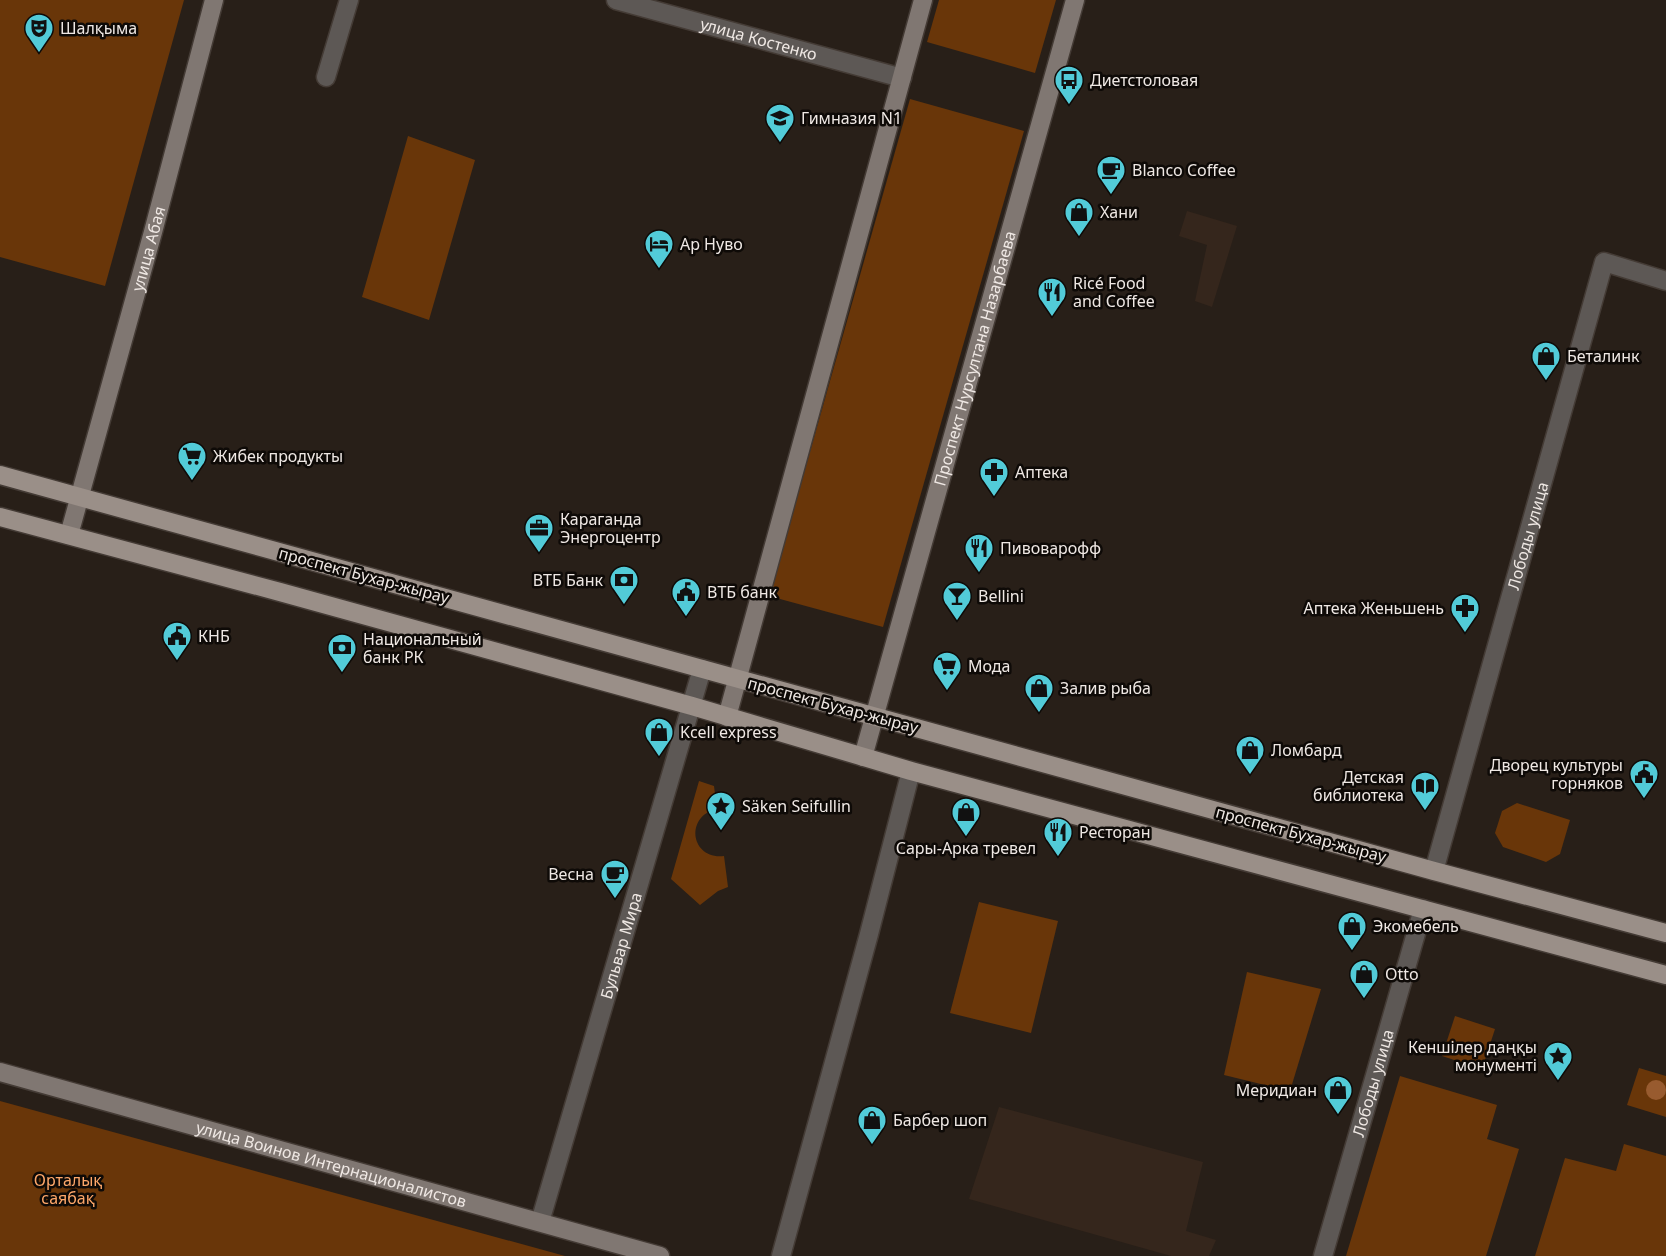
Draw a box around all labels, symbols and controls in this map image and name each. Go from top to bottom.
theatre icon: Шалқыма [23,12,55,54]
street label: улица Костенко [698,13,820,65]
place label: Шалқыма [60,17,137,39]
bus stop icon: Диетстоловая [1053,64,1085,106]
place label: Диетстоловая [1090,69,1198,91]
school or university icon: Гимназия N1 [764,102,796,144]
place label: Гимназия N1 [801,107,902,129]
cafe icon: Blanco Coffee [1095,154,1127,196]
place label: Blanco Coffee [1132,159,1236,181]
shop icon: Хани [1063,196,1095,238]
place label: Хани [1100,201,1138,223]
street label: улица Абая [126,204,170,294]
hotel icon: Ар Нуво [643,228,675,270]
street label: Проспект Нурсултана Назарбаева [928,228,1021,488]
place label: Ар Нуво [680,233,743,255]
place label: Ricé Food and Coffee [1073,272,1155,312]
restaurant icon: Ricé Food and Coffee [1036,276,1068,318]
shop icon: Беталинк [1530,340,1562,382]
place label: Беталинк [1567,345,1640,367]
supermarket icon: Жибек продукты [176,440,208,482]
place label: Жибек продукты [213,445,343,467]
pharmacy icon: Аптека [978,456,1010,498]
place label: Аптека [1015,461,1068,483]
street label: Лободы улица [1502,479,1553,592]
place label: Караганда Энергоцентр [560,508,661,548]
office icon: Караганда Энергоцентр [523,512,555,554]
restaurant icon: Пивоварофф [963,532,995,574]
place label: Пивоварофф [1000,537,1101,559]
street label: проспект Бухар-жырау [276,542,452,609]
bank icon: ВТБ Банк [608,564,640,606]
place label: ВТБ Банк [533,569,603,591]
public building icon: ВТБ банк [670,576,702,618]
bar icon: Bellini [941,580,973,622]
place label: ВТБ банк [707,581,778,603]
place label: Bellini [978,585,1024,607]
pharmacy icon: Аптека Женьшень [1449,592,1481,634]
place label: Аптека Женьшень [1304,597,1444,619]
public building icon: КНБ [161,620,193,662]
place label: КНБ [198,625,230,647]
place label: Национальный банк РК [363,628,482,668]
bank icon: Национальный банк РК [326,632,358,674]
supermarket icon: Мода [931,650,963,692]
place label: Мода [968,655,1010,677]
street label: проспект Бухар-жырау [745,672,921,739]
shop icon: Залив рыба [1023,672,1055,714]
place label: Залив рыба [1060,677,1151,699]
shop icon: Kcell express [643,716,675,758]
place label: Kcell express [680,721,777,743]
shop icon: Ломбард [1234,734,1266,776]
place label: Ломбард [1271,739,1342,761]
place label: Дворец культуры горняков [1490,754,1623,794]
public building icon: Дворец культуры горняков [1628,758,1660,800]
place label: Детская библиотека [1313,766,1404,806]
library icon: Детская библиотека [1409,770,1441,812]
place icon: Säken Seifullin [705,790,737,832]
place label: Säken Seifullin [742,795,851,817]
shop icon: Сары-Арка тревел [950,796,982,838]
street label: проспект Бухар-жырау [1213,801,1389,868]
restaurant icon: Ресторан [1042,816,1074,858]
place label: Ресторан [1079,821,1150,843]
place label: Сары-Арка тревел [896,837,1036,859]
cafe icon: Весна [599,858,631,900]
place label: Весна [548,863,594,885]
street label: Бульвар Мира [595,890,647,1002]
shop icon: Экомебель [1336,910,1368,952]
place label: Экомебель [1373,915,1459,937]
shop icon: Otto [1348,958,1380,1000]
place label: Otto [1385,963,1419,985]
street label: Лободы улица [1347,1027,1399,1139]
place label: Кеншілер даңқы монументі [1408,1036,1537,1076]
place icon: Кеншілер даңқы монументі [1542,1040,1574,1082]
shop icon: Меридиан [1322,1074,1354,1116]
place label: Меридиан [1236,1079,1317,1101]
shop icon: Барбер шоп [856,1104,888,1146]
place label: Барбер шоп [893,1109,987,1131]
street label: улица Воинов Интернационалистов [194,1116,469,1213]
park label: Орталық саябақ [34,1169,102,1209]

